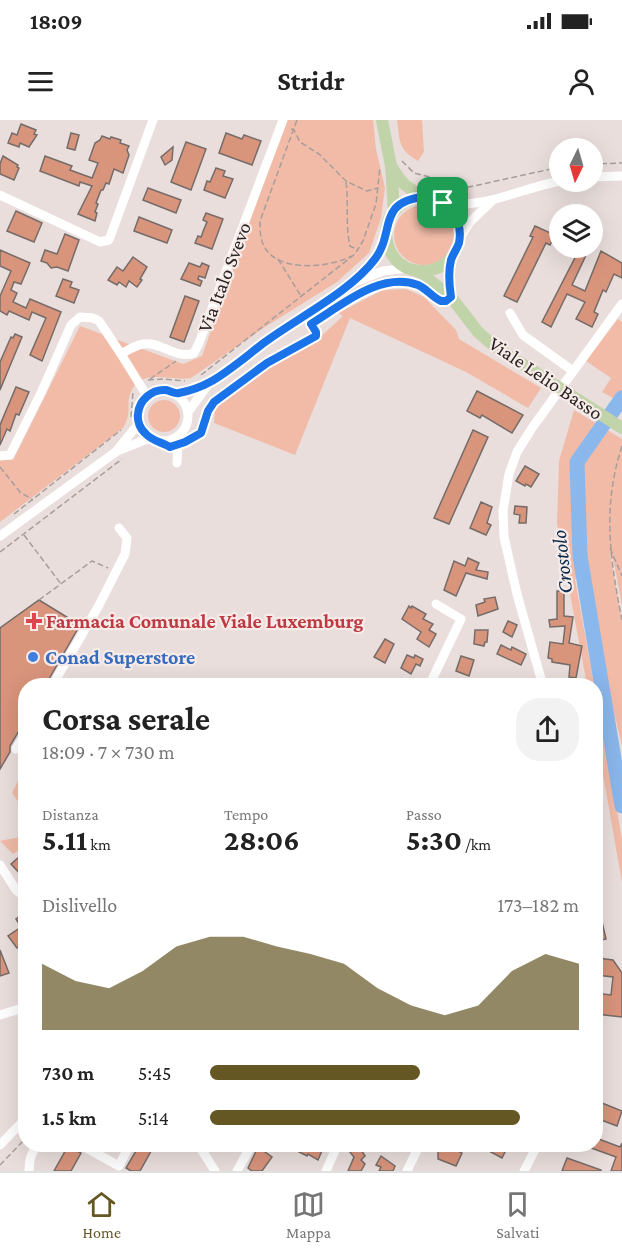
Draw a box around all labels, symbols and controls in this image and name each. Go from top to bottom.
text: 18:09 [30,9,83,34]
icon: menu [24,65,57,98]
icon: person [565,65,598,98]
text: Stridr [277,66,345,96]
north arrow [549,138,603,192]
map controls [549,138,603,258]
pin [417,177,468,228]
icon: arrive [426,186,459,219]
button: layers [549,204,603,258]
street label: Via Italo Svevo [193,219,255,335]
street label: Viale Lelio Basso [485,332,607,424]
water label: Crostolo [547,529,577,595]
place label: Farmacia Comunale Viale Luxemburg [46,610,363,632]
marker: Farmacia Comunale Viale Luxemburg [27,614,41,628]
place label: Conad Superstore [45,646,195,668]
marker: Conad Superstore [26,650,40,664]
button: share [516,698,579,761]
text: Corsa serale [42,700,210,737]
text: 18:09 · 7 × 730 m [42,741,175,763]
text: Distanza [42,806,99,823]
text: Tempo [224,806,268,823]
text: Passo [406,806,442,823]
text: 5.11 [42,823,87,856]
text: 28:06 [224,823,300,856]
text: 5:30 [406,823,462,856]
text: km [87,836,111,853]
text: /km [462,836,491,853]
text: Dislivello [42,894,117,916]
text: 173–182 m [497,894,579,916]
text: 730 m [42,1062,94,1084]
text: 5:45 [138,1062,172,1084]
text: 1.5 km [42,1107,97,1129]
text: 5:14 [138,1107,169,1129]
tab: Home [83,1188,121,1241]
tab: Mappa [286,1188,331,1241]
tab: Salvati [496,1188,539,1241]

